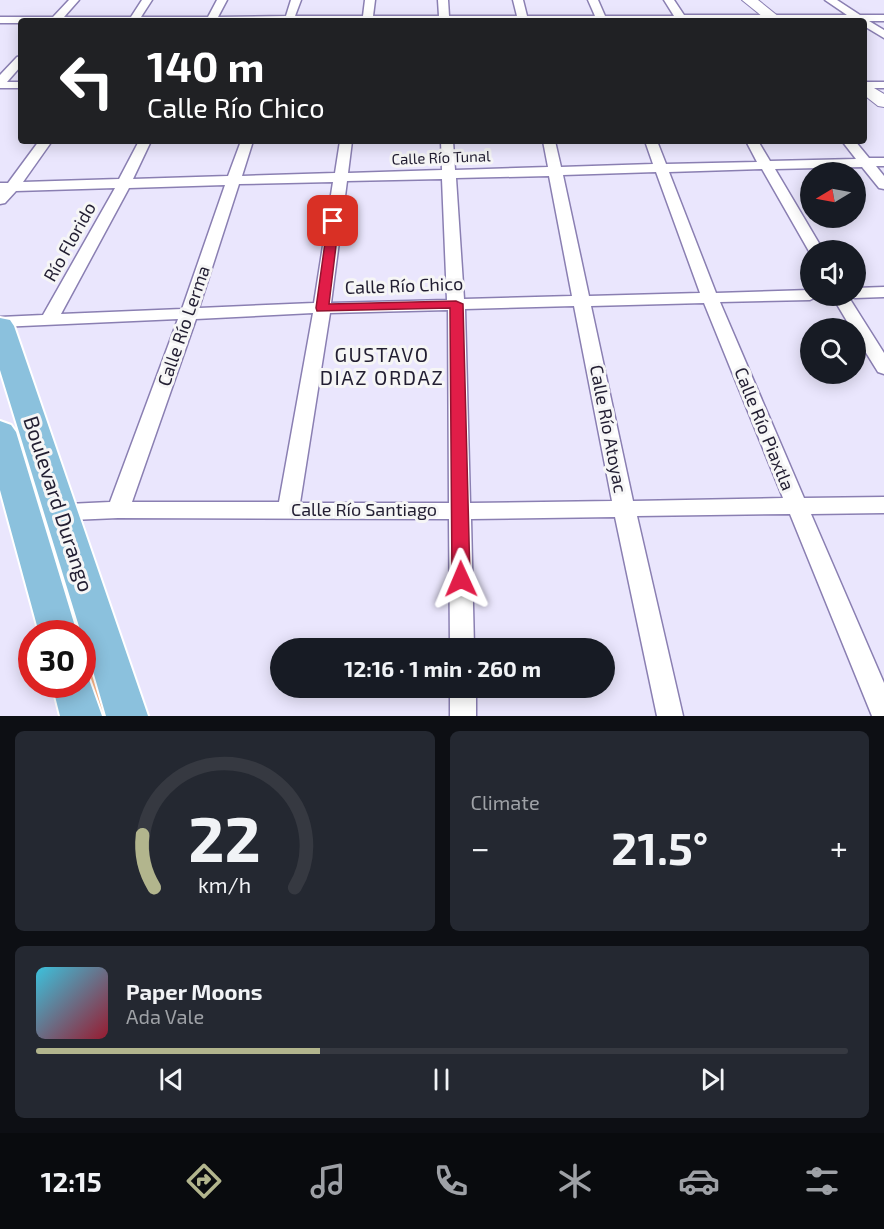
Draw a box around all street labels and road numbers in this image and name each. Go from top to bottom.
street label: Calle Río Tunal [391,146,491,168]
street label: Río Florido [38,198,100,285]
street label: Calle Río Lerma [152,262,214,389]
street label: Calle Río Chico [344,272,464,298]
street label: Calle Río Atoyac [586,363,632,495]
street label: Calle Río Piaxtla [730,364,800,493]
street label: Boulevard Durango [19,412,100,595]
street label: Calle Río Santiago [291,498,437,520]

